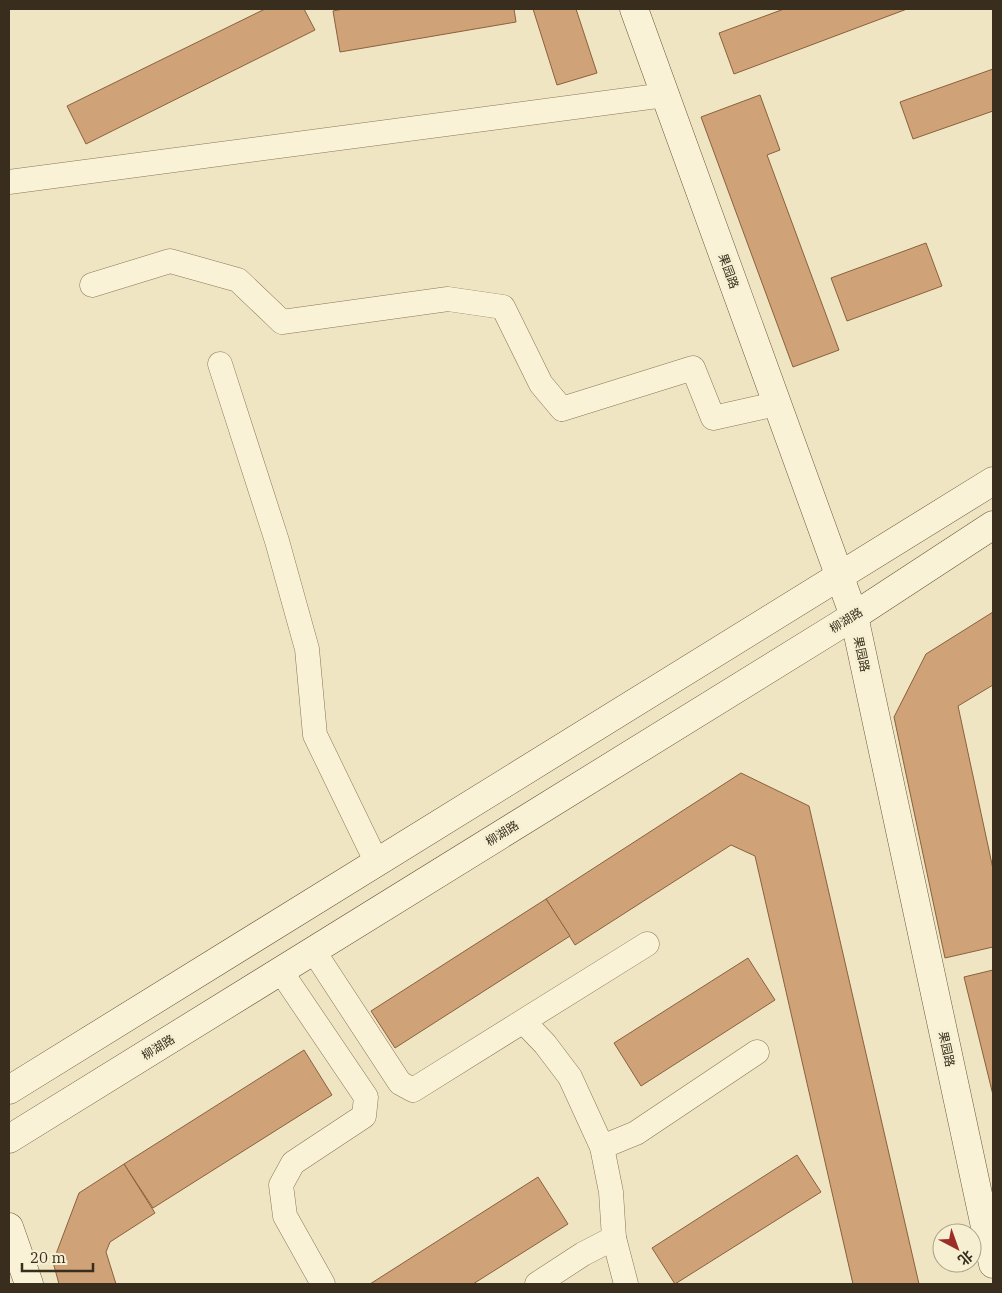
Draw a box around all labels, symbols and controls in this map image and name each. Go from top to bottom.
street label: 果园路 [716,252,742,290]
street label: 柳湖路 [827,604,865,636]
street label: 果园路 [851,635,873,673]
street label: 柳湖路 [483,817,521,849]
street label: 果园路 [936,1030,958,1068]
street label: 柳湖路 [139,1031,177,1063]
north arrow [932,1223,982,1273]
scale bar [22,1240,94,1272]
text: 北 [954,1246,977,1269]
text: 20 m [30,1248,66,1267]

